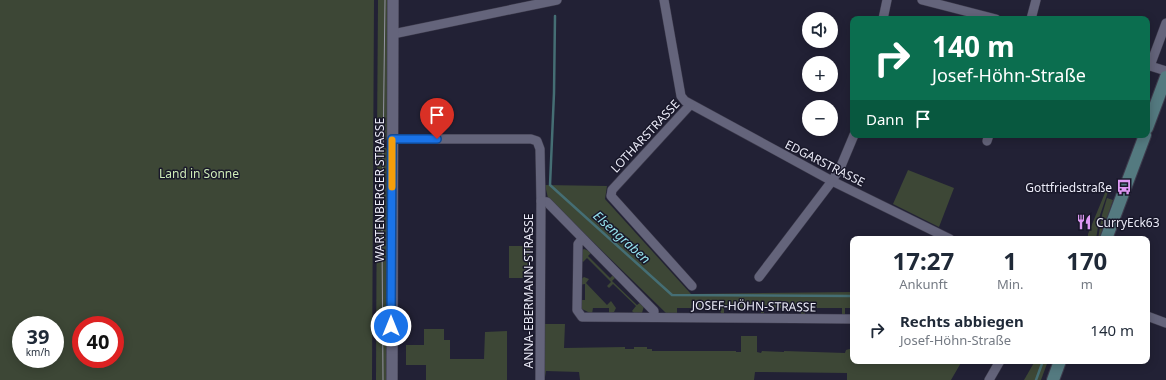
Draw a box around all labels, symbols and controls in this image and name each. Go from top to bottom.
map controls [802,12,838,136]
button: sound [802,12,838,48]
text: 140 m [932,27,1015,65]
icon: right [866,32,918,84]
button: + [802,56,838,92]
text: Josef-Höhn-Straße [932,63,1086,87]
street label: LOTHARSTRASSE [607,96,683,176]
pin [420,98,454,139]
button: − [802,100,838,136]
icon: arrive [426,104,448,126]
icon: arrive [912,108,934,130]
text: Dann [866,109,904,129]
street label: WARTENBERGER STRASSE [371,118,388,262]
street label: EDGARSTRASSE [782,136,868,190]
park label: Land in Sonne [159,165,239,182]
bus stop icon: Gottfriedstraße [1115,178,1133,196]
place label: Gottfriedstraße [1025,179,1112,196]
water label: Elsengraben [590,207,654,267]
restaurant icon: CurryEck63 [1075,213,1093,231]
street label: ANNA-EBERMANN-STRASSE [520,214,537,368]
place label: CurryEck63 [1096,214,1160,231]
text: 17:27 [893,244,954,277]
text: 1 [1003,244,1017,277]
text: 170 [1066,244,1107,277]
text: Ankunft [899,275,948,293]
text: Min. [997,275,1024,293]
text: m [1081,275,1093,293]
street label: JOSEF-HÖHN-STRASSE [691,296,816,316]
position arrow [370,305,412,347]
text: Rechts abbiegen [900,311,1024,331]
speed limit sign: 40 [72,316,124,368]
icon: right [866,319,888,341]
text: 140 m [1090,320,1134,340]
text: 39 [27,323,49,350]
text: Josef-Höhn-Straße [900,331,1011,349]
text: km/h [26,345,50,359]

